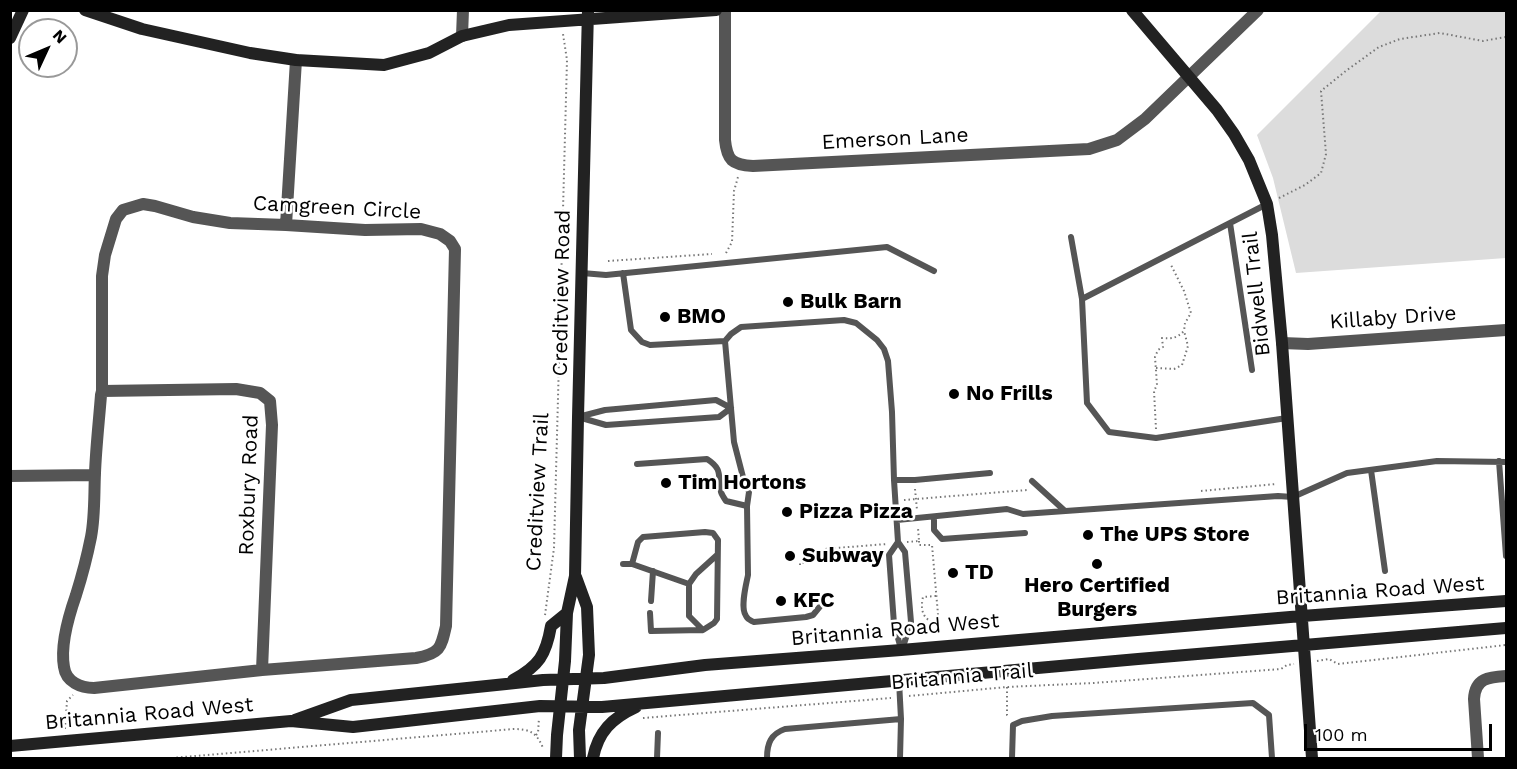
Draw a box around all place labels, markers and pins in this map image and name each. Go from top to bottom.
place label: Bulk Barn [800,289,902,315]
marker: Bulk Barn [781,295,795,309]
place label: BMO [677,304,726,330]
marker: BMO [658,310,672,324]
place label: No Frills [966,381,1053,407]
marker: No Frills [947,387,961,401]
place label: Tim Hortons [678,470,806,496]
marker: Tim Hortons [659,476,673,490]
place label: Pizza Pizza [799,499,913,525]
marker: Pizza Pizza [780,505,794,519]
place label: The UPS Store [1100,522,1250,548]
marker: The UPS Store [1081,528,1095,542]
place label: Subway [802,543,883,569]
marker: Subway [783,549,797,563]
marker: Hero Certified Burgers [1090,557,1104,571]
place label: TD [965,560,994,586]
marker: TD [946,566,960,580]
place label: Hero Certified Burgers [1024,573,1170,623]
place label: KFC [793,588,835,614]
marker: KFC [774,594,788,608]

